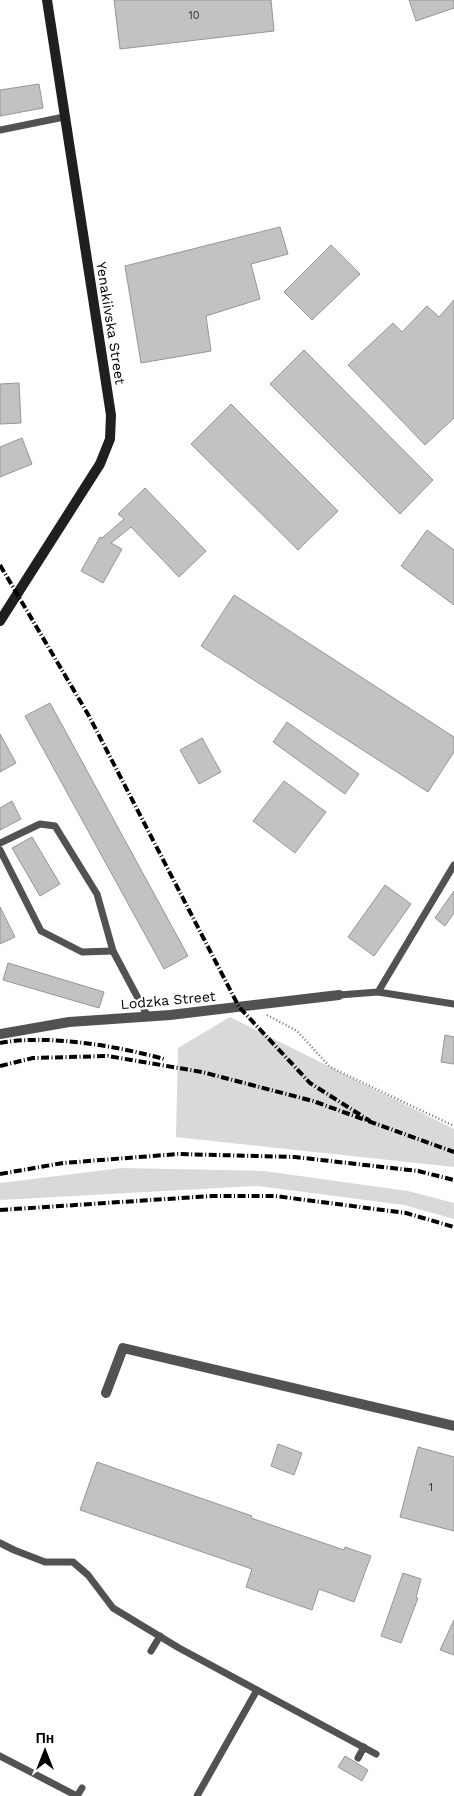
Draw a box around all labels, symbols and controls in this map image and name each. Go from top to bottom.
house number: 10 [188,9,200,22]
street label: Yenakiivska Street [93,261,129,386]
street label: Lodzka Street [120,988,216,1012]
house number: 1 [429,1481,433,1494]
north arrow [20,1726,70,1776]
text: Пн [36,1730,54,1746]

